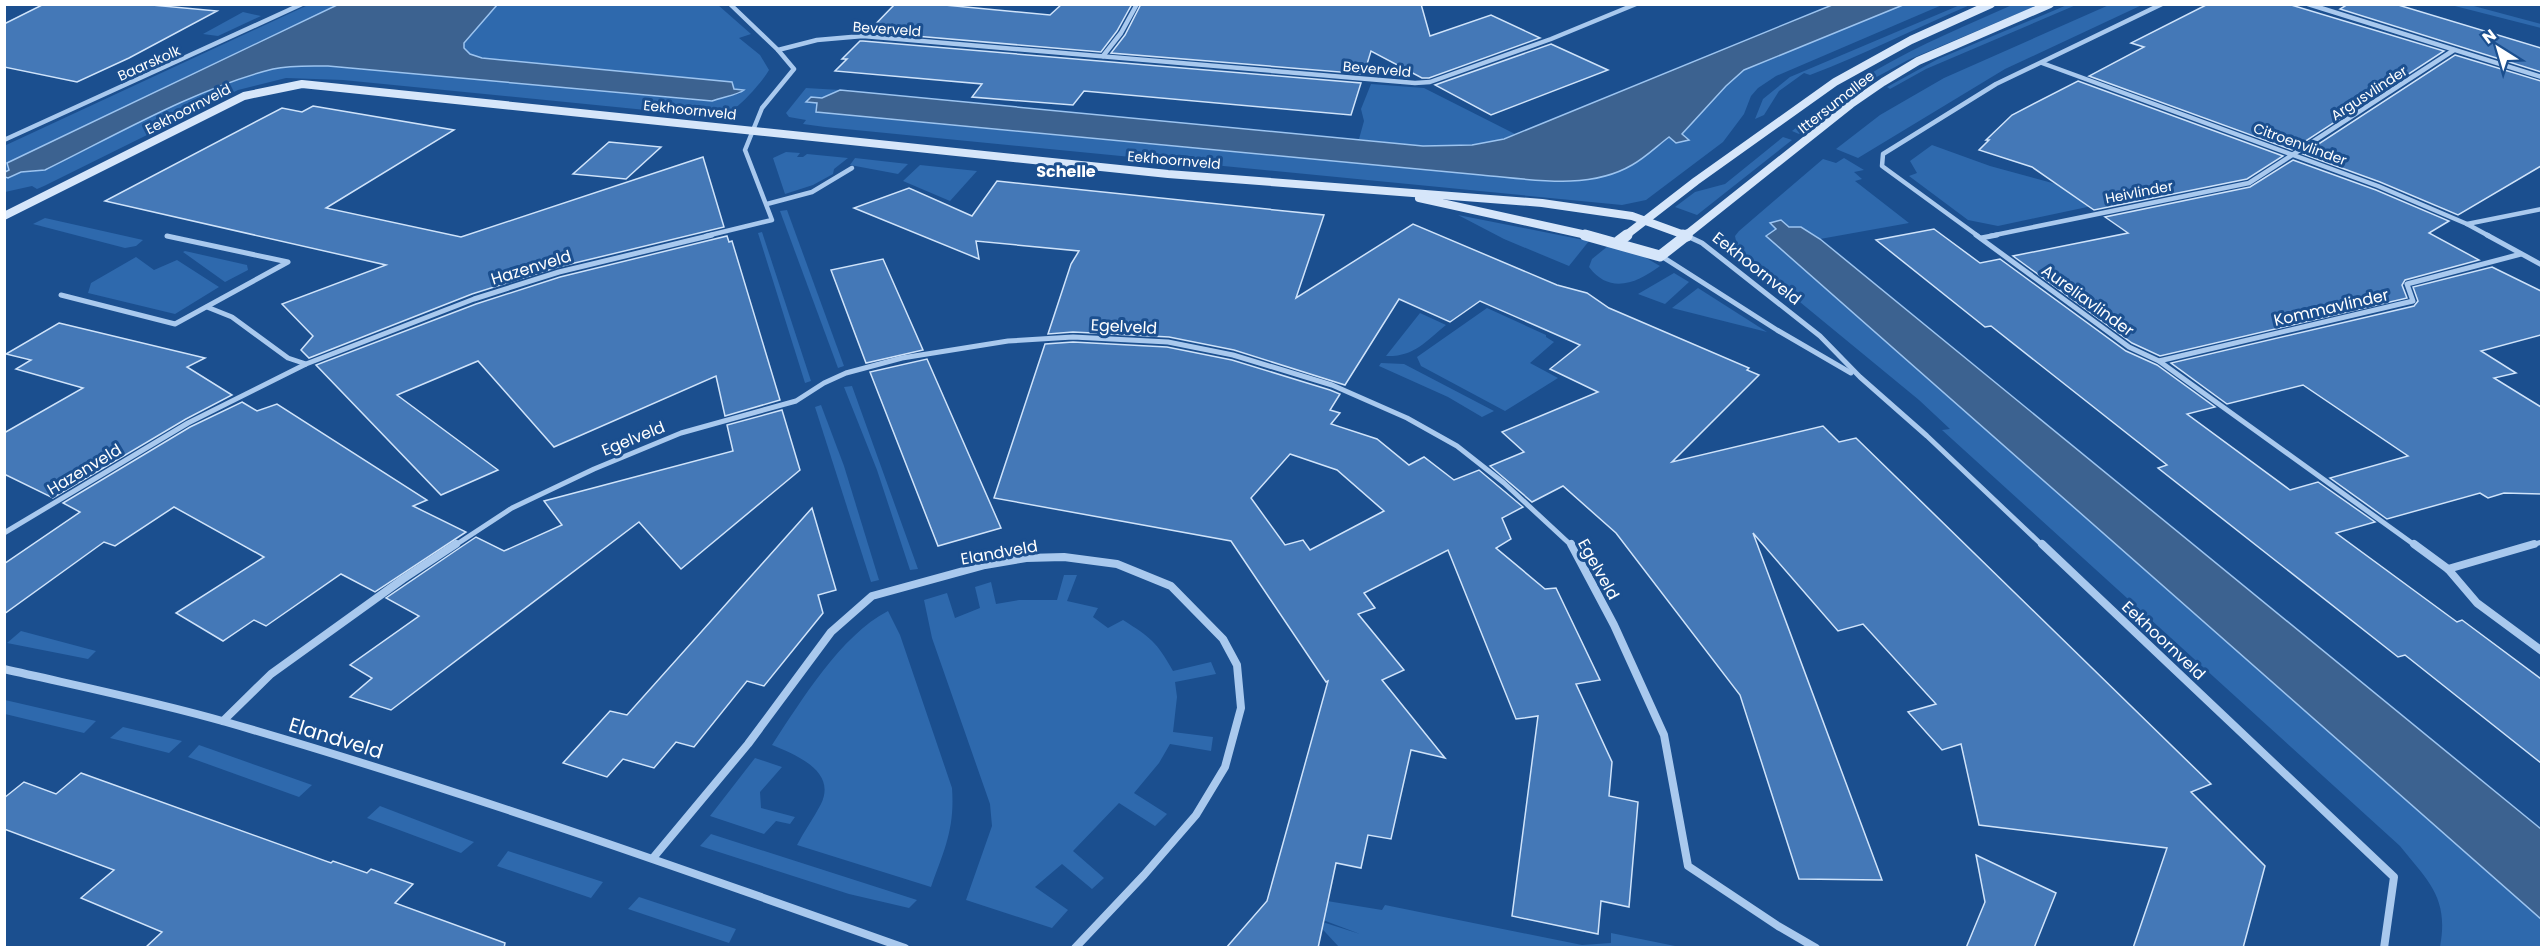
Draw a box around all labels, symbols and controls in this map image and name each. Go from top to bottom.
street label: Beverveld [852,17,922,41]
north arrow [2468,18,2528,78]
text: N [2478,24,2501,49]
street label: Baarskolk [114,40,184,86]
street label: Beverveld [1342,56,1412,82]
street label: Argusvlinder [2327,61,2411,125]
street label: Ittersumallee [1794,66,1879,138]
street label: Eekhoornveld [142,79,234,139]
street label: Eekhoornveld [642,95,738,125]
street label: Citroenvlinder [2250,118,2350,170]
street label: Eekhoornveld [1127,146,1221,174]
district label: Schelle [1036,160,1096,183]
street label: Heivlinder [2103,176,2175,208]
street label: Eekhoornveld [1707,226,1806,310]
street label: Hazenveld [488,244,574,291]
street label: Aureliavlinder [2037,259,2139,342]
street label: Kommavlinder [2271,283,2391,332]
street label: Egelveld [1090,313,1158,340]
street label: Egelveld [598,415,668,462]
street label: Hazenveld [43,438,126,501]
street label: Elandveld [959,534,1039,571]
street label: Egelveld [1572,535,1625,604]
street label: Eekhoornveld [2117,595,2211,685]
street label: Elandveld [285,710,387,766]

